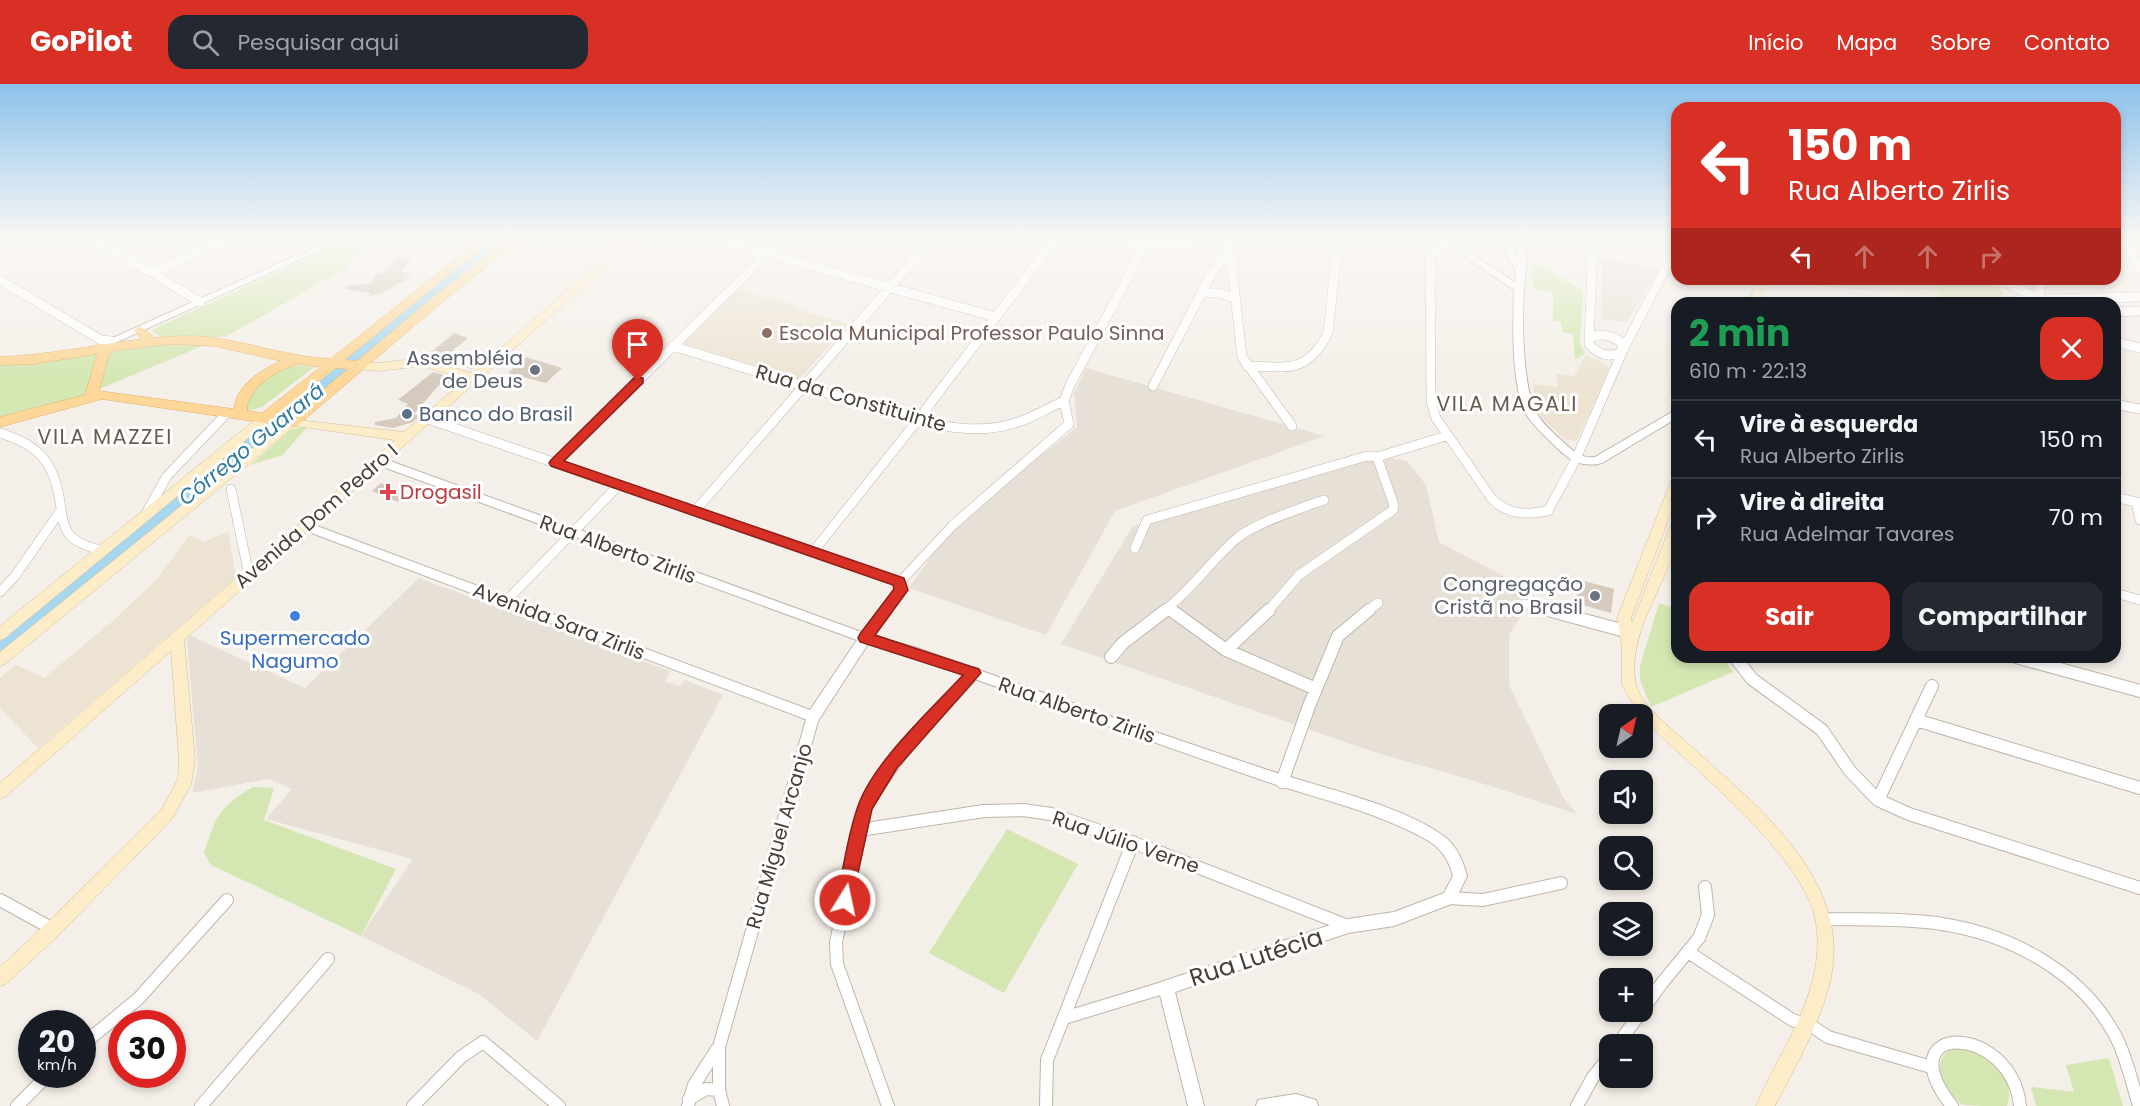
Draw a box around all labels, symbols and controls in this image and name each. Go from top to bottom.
search box [168,15,588,69]
text: GoPilot [30,22,132,61]
icon: search [189,26,222,59]
text: Pesquisar aqui [237,27,399,58]
text: Início [1748,28,1803,57]
text: Mapa [1836,28,1897,57]
text: Sobre [1930,28,1991,57]
text: Contato [2024,28,2110,57]
text: 150 m [1788,116,1912,175]
icon: left [1689,126,1767,204]
text: Rua Alberto Zirlis [1788,172,2010,209]
icon: left [1785,240,1818,273]
icon: ahead [1848,240,1881,273]
icon: ahead [1911,240,1944,273]
icon: right [1974,240,2007,273]
text: 2 min [1689,308,1790,359]
button: close [2040,317,2103,380]
pin [612,319,663,381]
place label: Escola Municipal Professor Paulo Sinna [779,319,1165,347]
marker: Escola Municipal Professor Paulo Sinna [760,326,774,340]
icon: arrive [621,328,654,361]
place label: Assembléia de Deus [406,344,523,395]
street label: Rua da Constituinte [752,357,950,439]
text: 610 m · 22:13 [1689,357,1807,385]
marker: Assembléia de Deus [528,363,542,377]
water label: Córrego Guarará [172,376,330,512]
district label: VILA MAGALI [1436,389,1578,418]
place label: Banco do Brasil [419,400,573,428]
marker: Banco do Brasil [400,407,414,421]
text: Vire à esquerda [1740,409,1918,440]
district label: VILA MAZZEI [37,422,173,451]
icon: left [1689,423,1722,456]
text: 150 m [2040,424,2103,455]
street label: Avenida Dom Pedro I [228,437,404,595]
text: Rua Alberto Zirlis [1740,442,1905,470]
place label: Drogasil [400,478,482,506]
marker: Drogasil [381,485,395,499]
text: Vire à direita [1740,487,1885,518]
icon: right [1689,501,1722,534]
text: 70 m [2049,502,2103,533]
street label: Rua Alberto Zirlis [536,508,700,590]
text: Rua Adelmar Tavares [1740,520,1954,548]
place label: Congregação Cristã no Brasil [1434,570,1583,621]
street label: Avenida Sara Zirlis [469,575,649,667]
button: Sair [1689,582,1890,651]
button: Compartilhar [1902,582,2103,651]
marker: Congregação Cristã no Brasil [1588,589,1602,603]
marker: Supermercado Nagumo [288,609,302,623]
place label: Supermercado Nagumo [220,624,370,675]
street label: Rua Alberto Zirlis [995,670,1159,750]
north arrow [1599,704,1653,758]
map controls [1599,704,1653,1088]
street label: Rua Miguel Arcanjo [739,740,819,932]
button: sound [1599,770,1653,824]
street label: Rua Júlio Verne [1049,804,1203,880]
button: search [1599,836,1653,890]
position arrow [813,868,877,932]
button: layers [1599,902,1653,956]
street label: Rua Lutécia [1185,920,1327,994]
button: + [1599,968,1653,1022]
speed limit sign: 30 [108,1010,186,1088]
text: 20 [39,1020,75,1063]
button: − [1599,1034,1653,1088]
text: km/h [37,1054,77,1075]

